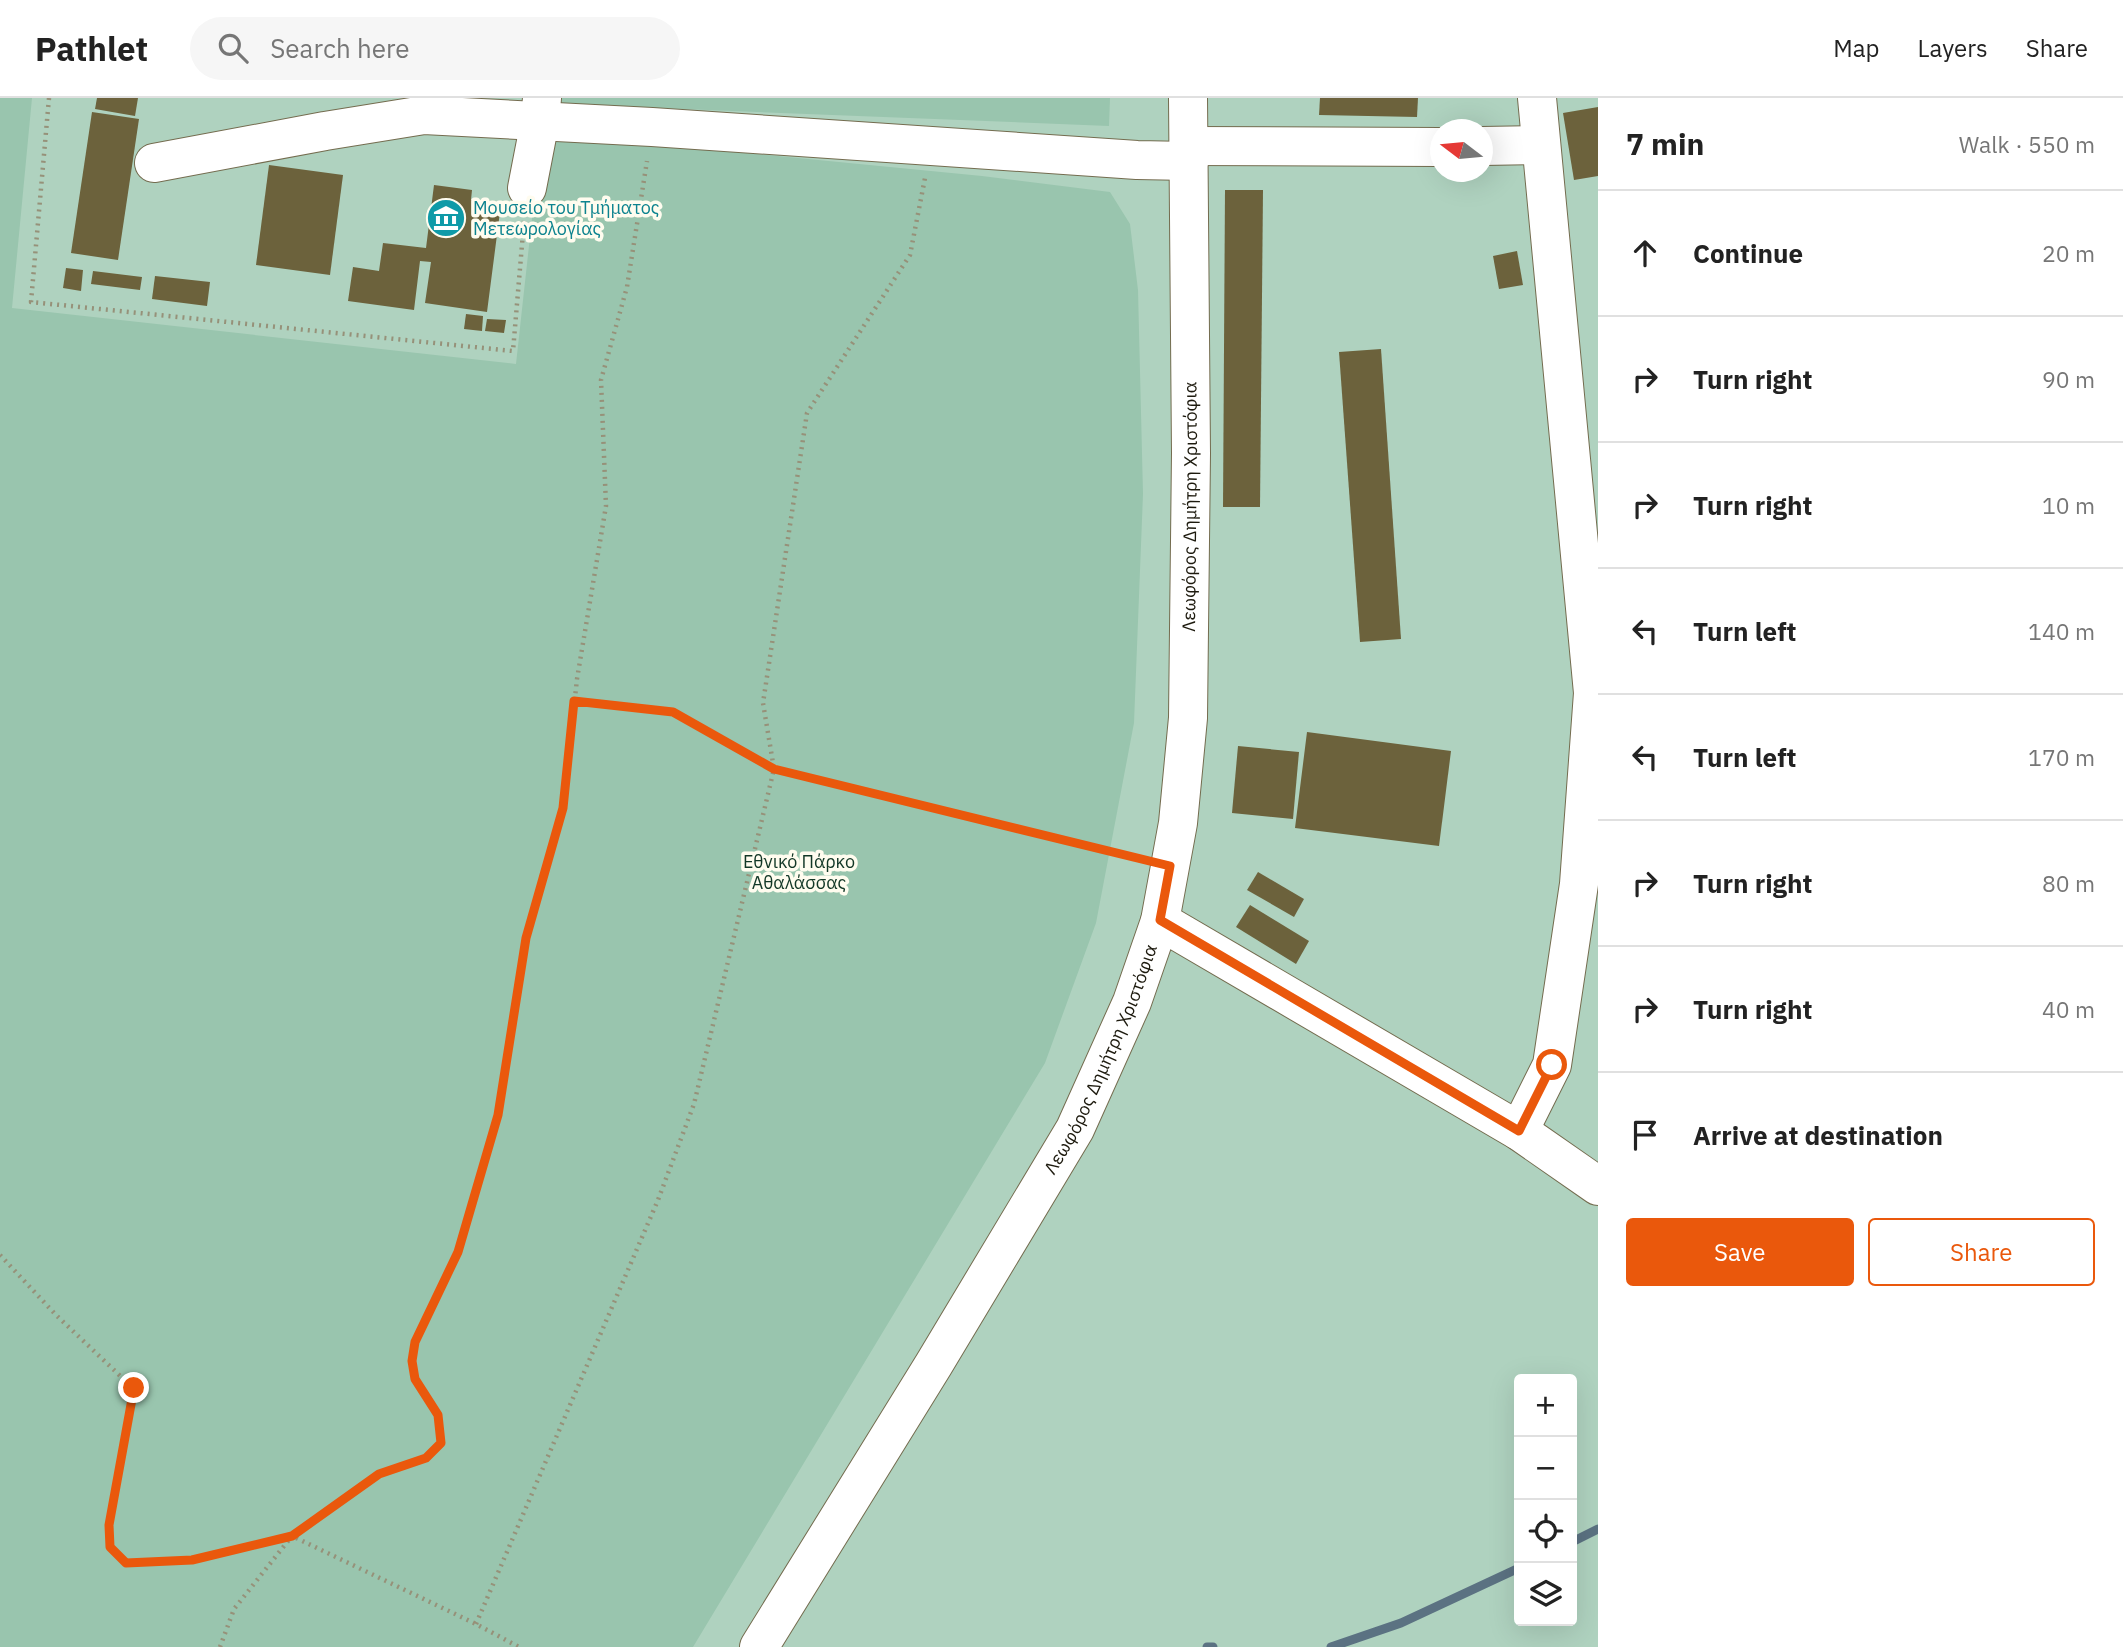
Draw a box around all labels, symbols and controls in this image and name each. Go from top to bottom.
search box [190,17,680,80]
text: Pathlet [35,27,148,70]
icon: search [214,29,252,67]
text: Search here [270,31,410,65]
text: Map [1833,32,1880,64]
text: Layers [1918,32,1988,64]
text: Share [2026,32,2088,64]
north arrow [1430,119,1493,182]
text: 7 min [1626,124,1704,163]
text: Walk · 550 m [1959,129,2095,159]
place label: Μουσείο του Τμήματος Μετεωρολογίας [473,196,660,240]
museum icon: Μουσείο του Τμήματος Μετεωρολογίας [425,197,467,239]
icon: ahead [1626,234,1664,272]
text: Continue [1693,236,1803,270]
text: 20 m [2042,238,2095,268]
icon: right [1626,360,1664,398]
text: Turn right [1693,362,1812,396]
text: 90 m [2042,364,2095,394]
street label: Λεωφόρος Δημήτρη Χριστόφια [1177,382,1202,632]
icon: right [1626,486,1664,524]
text: Turn right [1693,488,1812,522]
text: 10 m [2042,490,2095,520]
icon: left [1626,612,1664,650]
text: Turn left [1693,614,1796,648]
text: 140 m [2028,616,2095,646]
icon: left [1626,738,1664,776]
text: Turn left [1693,740,1796,774]
text: 170 m [2028,742,2095,772]
park label: Εθνικό Πάρκο Αθαλάσσας [743,850,855,894]
icon: right [1626,864,1664,902]
text: Turn right [1693,866,1812,900]
text: 80 m [2042,868,2095,898]
street label: Λεωφόρος Δημήτρη Χριστόφια [1039,941,1162,1178]
icon: right [1626,990,1664,1028]
text: Turn right [1693,992,1812,1026]
text: 40 m [2042,994,2095,1024]
route start [1536,1049,1567,1080]
icon: arrive [1626,1116,1664,1154]
text: Arrive at destination [1693,1118,1943,1152]
button: Save [1626,1218,1854,1286]
button: Share [1868,1218,2095,1286]
route end [118,1372,149,1403]
map controls [1514,1374,1577,1626]
button: + [1514,1374,1577,1437]
button: − [1514,1437,1577,1500]
button: locate [1514,1500,1577,1563]
button: layers [1514,1563,1577,1626]

